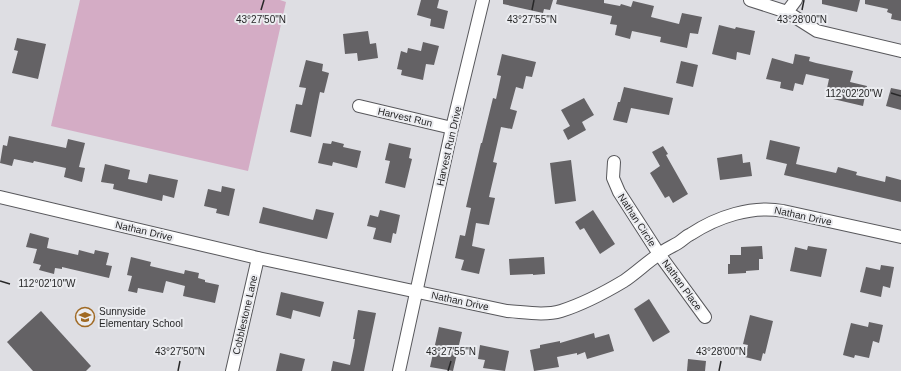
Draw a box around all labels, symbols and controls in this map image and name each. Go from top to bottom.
text: 43°27'50"N [236,14,286,25]
text: 43°27'55"N [507,14,557,25]
text: 43°28'00"N [777,14,827,25]
text: 112°02'20"W [825,88,883,99]
street label: Harvest Run [377,105,433,129]
street label: Harvest Run Drive [434,105,464,187]
street label: Nathan Circle [616,192,658,249]
street label: Nathan Drive [773,205,833,228]
street label: Nathan Drive [114,219,174,243]
street label: Nathan Place [660,257,704,313]
street label: Cobblestone Lane [231,274,260,356]
text: 112°02'10"W [18,278,76,289]
street label: Nathan Drive [430,290,490,313]
school or university icon: Sunnyside Elementary School [74,306,96,328]
place label: Sunnyside Elementary School [99,306,183,329]
text: 43°27'50"N [155,346,205,357]
text: 43°27'55"N [426,346,476,357]
text: 43°28'00"N [696,346,746,357]

